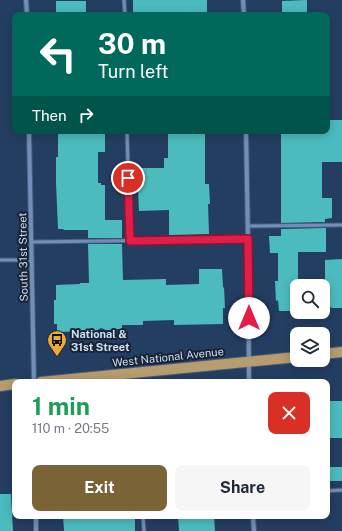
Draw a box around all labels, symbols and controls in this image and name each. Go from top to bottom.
text: 30 m [98,27,166,60]
icon: left [32,28,84,80]
text: Turn left [98,61,168,82]
icon: right [75,104,97,126]
text: Then [32,107,67,124]
pin [111,161,145,195]
icon: arrive [117,167,139,189]
street label: South 31st Street [16,212,30,302]
map controls [290,279,330,367]
button: search [290,279,330,319]
position arrow [228,297,270,339]
button: layers [290,327,330,367]
place label: National & 31st Street [71,328,130,353]
bus stop icon: National & 31st Street [46,329,68,357]
street label: West National Avenue [112,345,224,369]
text: 1 min [32,392,90,420]
button: close [268,392,310,434]
text: 110 m · 20:55 [32,421,109,436]
button: Exit [32,465,167,511]
button: Share [175,465,310,511]

